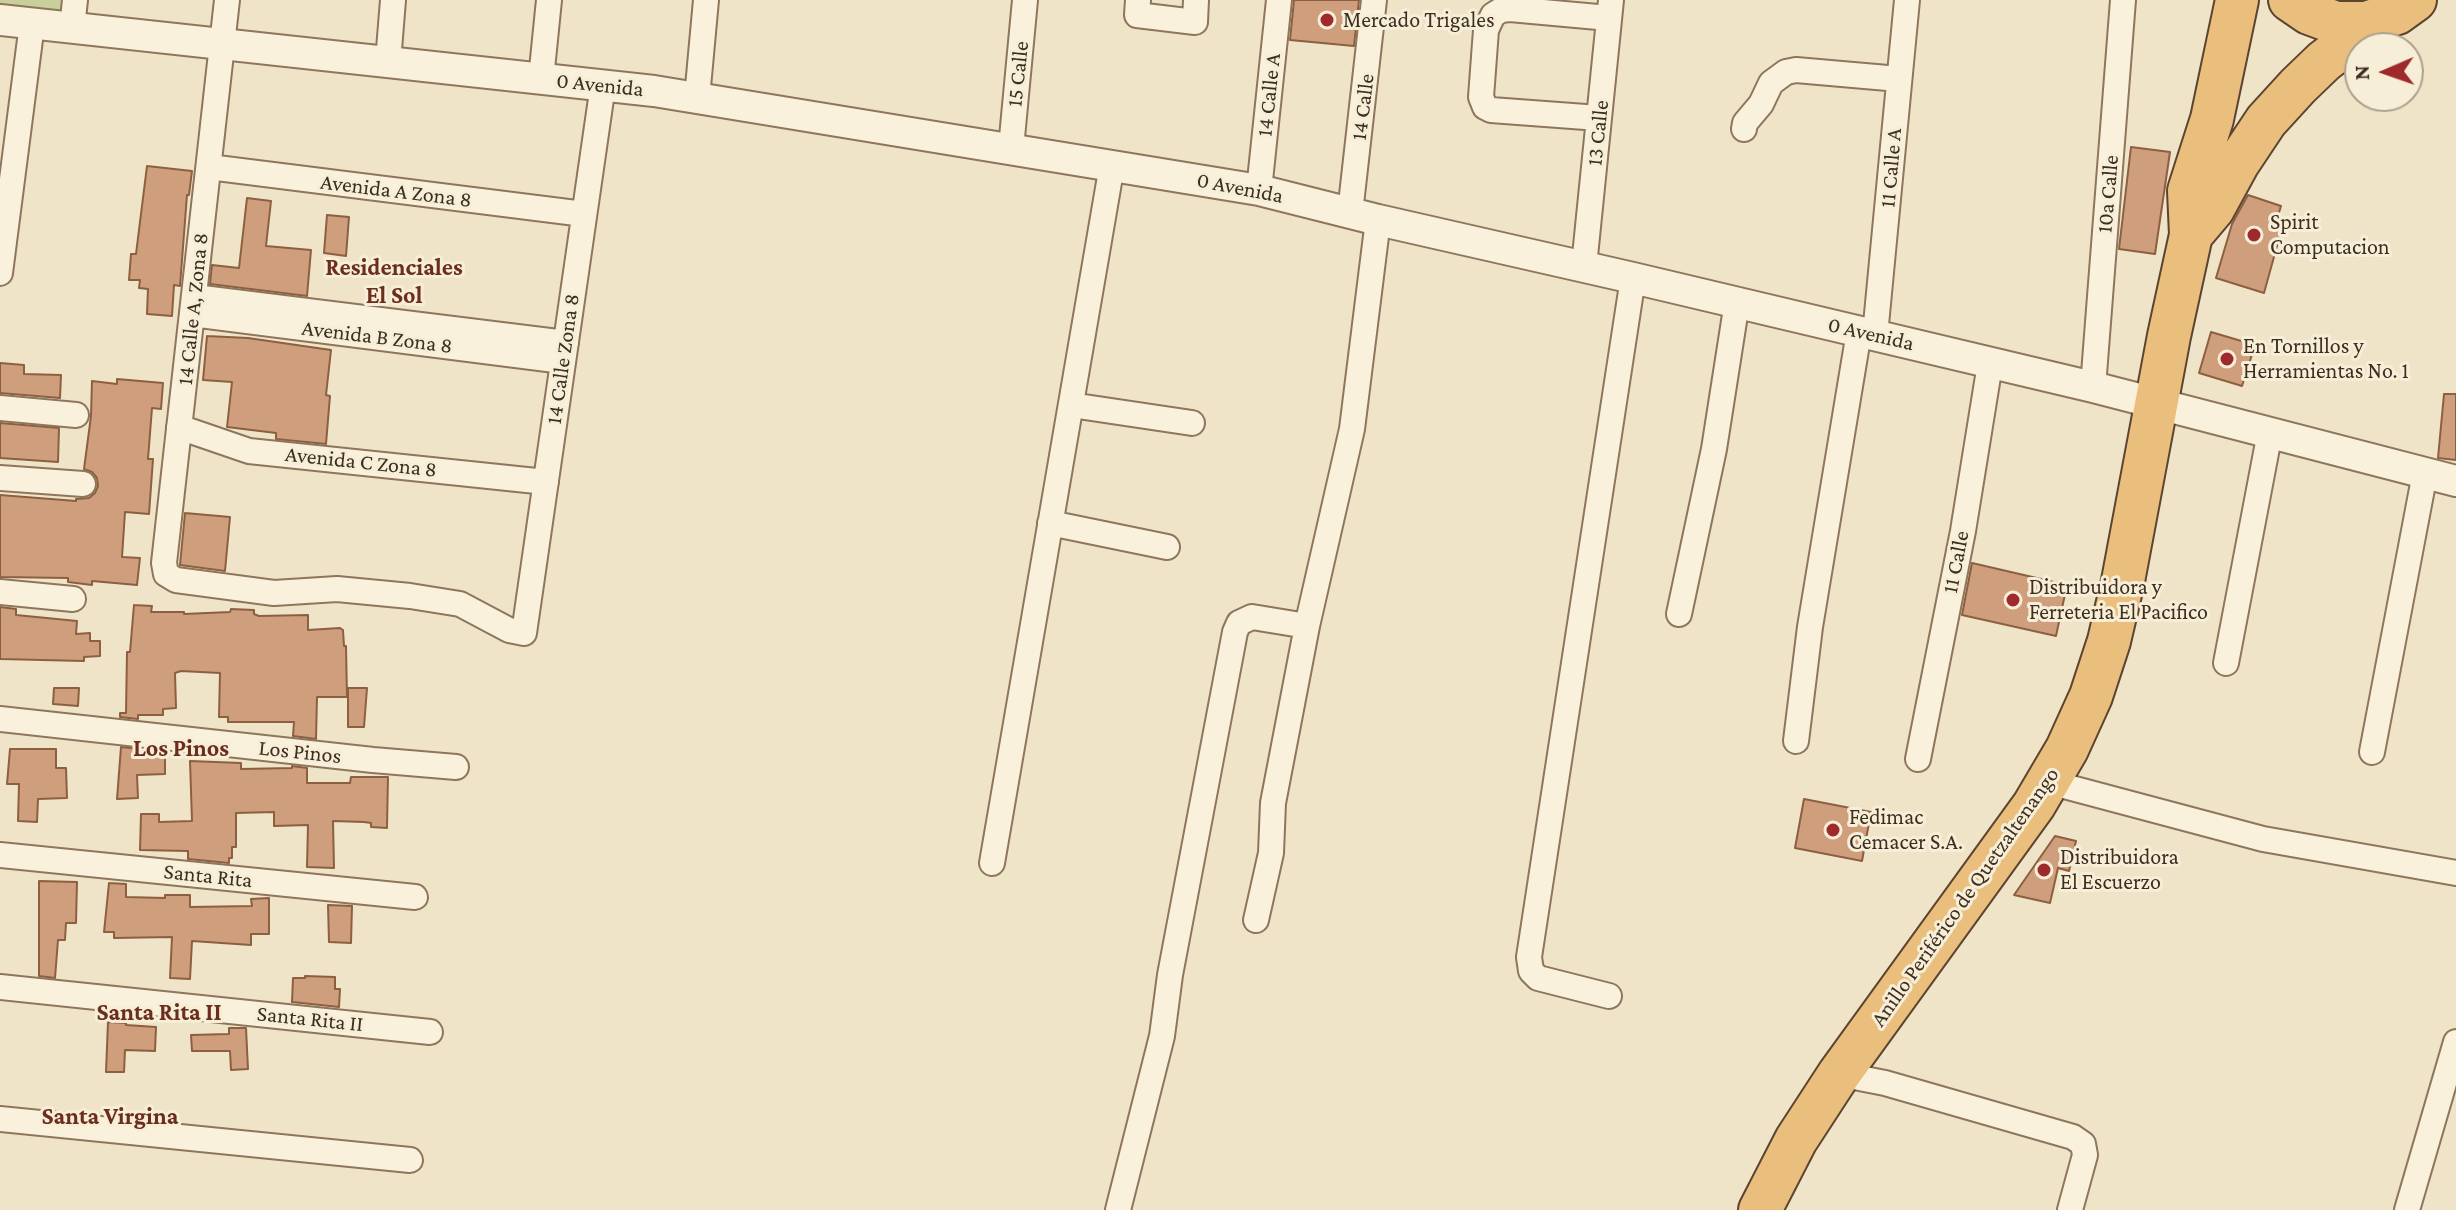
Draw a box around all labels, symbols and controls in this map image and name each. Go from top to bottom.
place label: Mercado Trigales [1343,7,1495,33]
marker: Mercado Trigales [1318,11,1336,29]
north arrow [2344,32,2424,112]
street label: 15 Calle [1001,40,1035,108]
street label: 14 Calle A [1252,52,1286,138]
text: N [2349,65,2374,81]
street label: 0 Avenida [555,67,645,103]
street label: 14 Calle [1346,72,1380,142]
street label: 13 Calle [1581,99,1615,167]
street label: 11 Calle A [1874,127,1908,209]
street label: 10a Calle [2091,154,2125,234]
street label: 0 Avenida [1195,167,1285,209]
street label: Avenida A Zona 8 [319,169,473,213]
place label: Spirit Computacion [2270,209,2390,260]
marker: Spirit Computacion [2245,226,2263,244]
street label: 14 Calle A, Zona 8 [172,231,214,387]
district label: Residenciales El Sol [325,254,463,310]
street label: 14 Calle Zona 8 [541,292,585,426]
street label: 0 Avenida [1825,311,1917,357]
street label: Avenida B Zona 8 [300,315,454,359]
place label: En Tornillos y Herramientas No. 1 [2243,333,2409,384]
marker: En Tornillos y Herramientas No. 1 [2218,350,2236,368]
street label: Avenida C Zona 8 [284,441,438,483]
street label: 11 Calle [1937,529,1975,595]
place label: Distribuidora y Ferreteria El Pacifico [2029,574,2208,626]
marker: Distribuidora y Ferreteria El Pacifico [2004,591,2022,609]
district label: Los Pinos [133,735,229,763]
street label: Los Pinos [257,735,343,769]
street label: Anillo Periférico de Quetzaltenango [1865,762,2065,1032]
place label: Fedimac Cemacer S.A. [1849,804,1963,856]
marker: Fedimac Cemacer S.A. [1824,821,1842,839]
place label: Distribuidora El Escuerzo [2060,844,2179,896]
street label: Santa Rita [162,858,254,894]
marker: Distribuidora El Escuerzo [2035,861,2053,879]
district label: Santa Rita II [97,999,221,1027]
street label: Santa Rita II [256,1000,364,1038]
district label: Santa Virgina [42,1103,178,1131]

